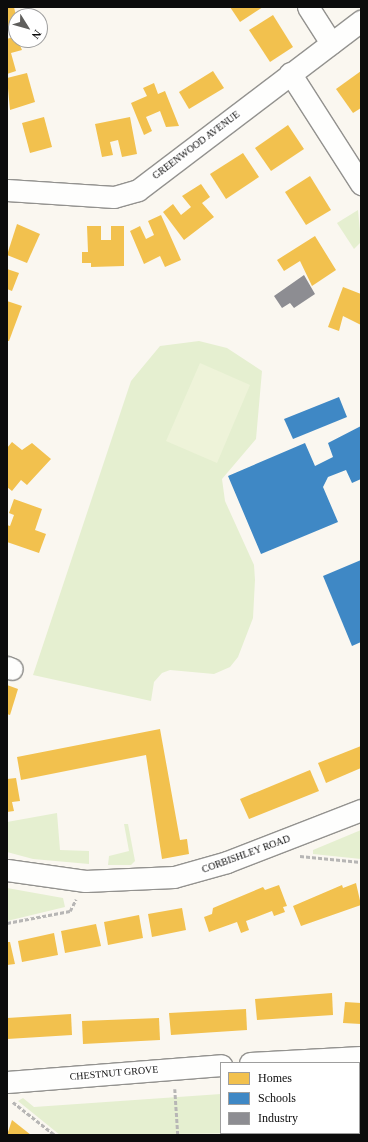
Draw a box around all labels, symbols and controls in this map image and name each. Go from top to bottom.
north arrow [8,8,48,48]
text: N [30,28,44,41]
street label: GREENWOOD AVENUE [150,108,242,182]
street label: CORBISHLEY ROAD [200,832,292,876]
legend [220,1062,360,1134]
street label: CHESTNUT GROVE [69,1063,159,1083]
text: Homes [258,1071,292,1085]
text: Schools [258,1091,296,1105]
text: Industry [258,1111,298,1125]

